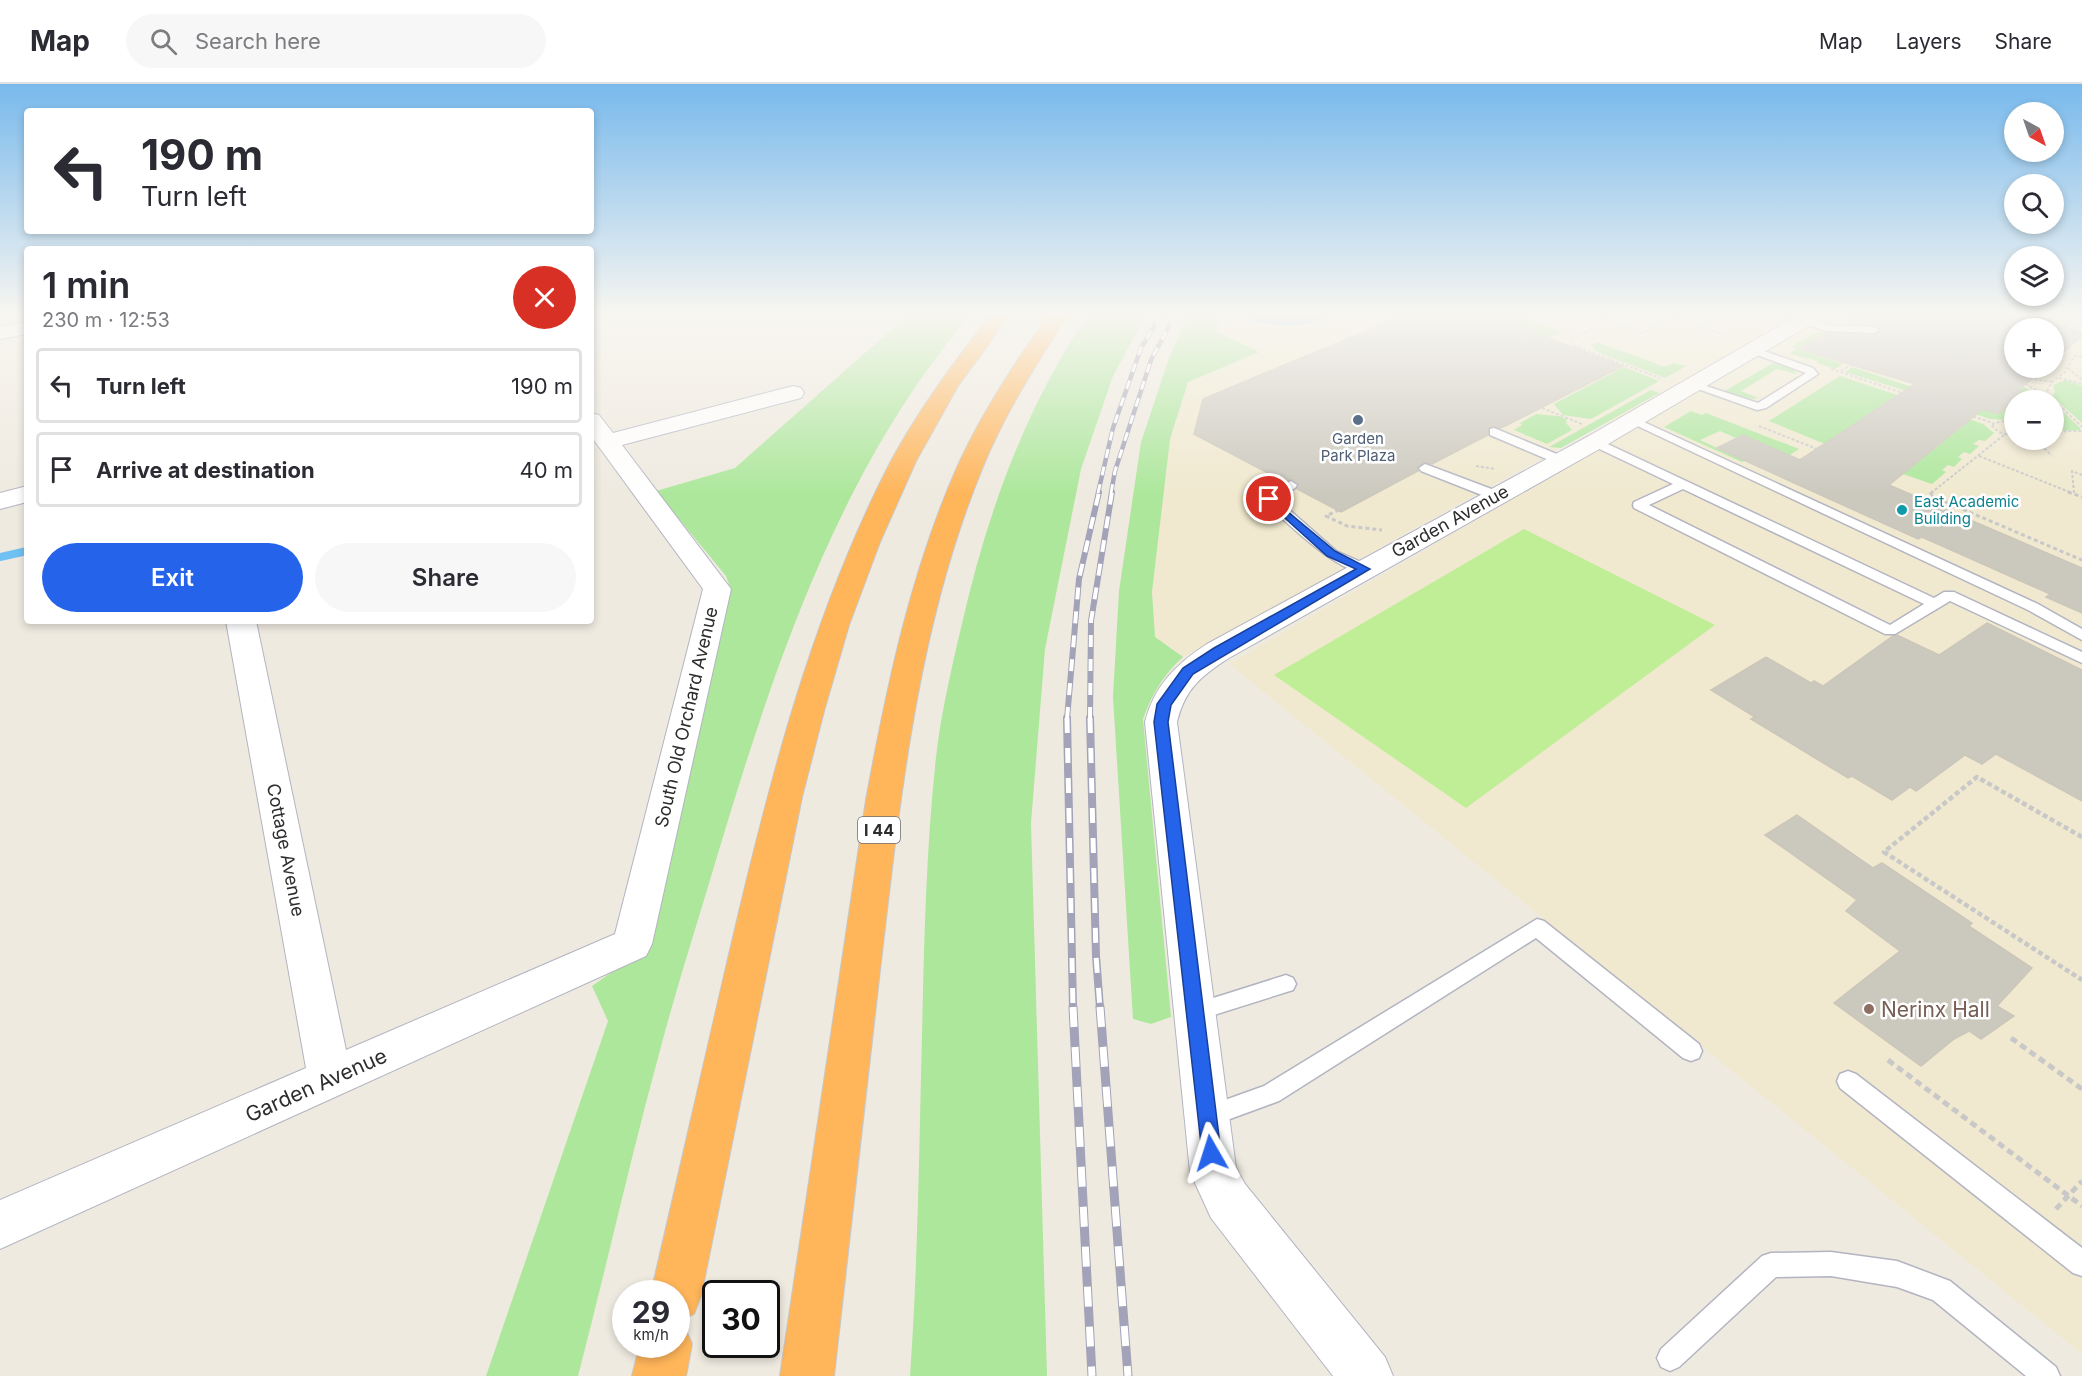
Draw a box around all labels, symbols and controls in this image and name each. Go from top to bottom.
search box [126,14,546,68]
text: Map [30,24,90,58]
icon: search [147,25,180,58]
text: Search here [195,28,321,54]
text: Map [1819,29,1863,54]
text: Layers [1896,29,1962,54]
text: Share [1995,29,2052,54]
north arrow [2004,102,2064,162]
map controls [2004,102,2064,450]
text: 190 m [141,129,263,180]
icon: left [42,132,120,210]
button: search [2004,174,2064,234]
text: Turn left [141,180,247,213]
button: layers [2004,246,2064,306]
text: 1 min [42,263,130,307]
button: close [513,266,576,329]
text: 230 m · 12:53 [42,308,170,332]
button: + [2004,318,2064,378]
icon: left [45,369,78,402]
text: Turn left [96,373,186,399]
text: 190 m [511,373,573,399]
button: − [2004,390,2064,450]
marker: Garden Park Plaza [1351,413,1365,427]
place label: Garden Park Plaza [1321,429,1395,465]
icon: arrive [45,453,78,486]
text: Arrive at destination [96,457,315,483]
text: 40 m [519,457,573,483]
pin [1243,473,1294,524]
street label: Garden Avenue [1388,480,1512,562]
icon: arrive [1252,482,1285,515]
place label: East Academic Building [1914,492,2019,528]
marker: East Academic Building [1895,503,1909,517]
button: Exit [42,543,303,612]
button: Share [315,543,576,612]
street label: South Old Orchard Avenue [650,605,722,829]
street label: Cottage Avenue [263,782,309,918]
road number: I 44 [858,817,900,843]
place label: Nerinx Hall [1881,997,1990,1022]
marker: Nerinx Hall [1862,1002,1876,1016]
street label: Garden Avenue [241,1043,391,1127]
position arrow [1179,1121,1243,1185]
speed limit sign: 30 [702,1280,780,1358]
text: 29 [632,1294,670,1330]
text: km/h [633,1325,669,1344]

